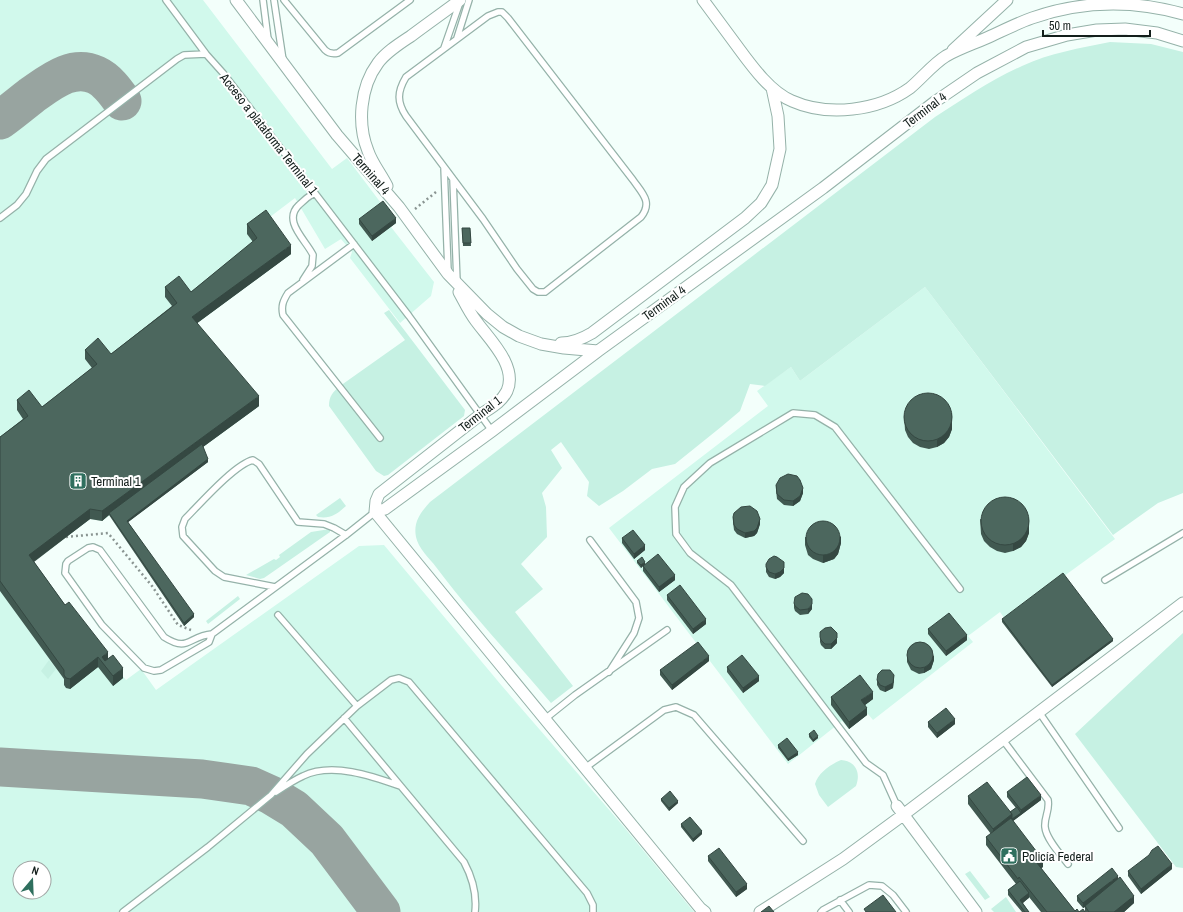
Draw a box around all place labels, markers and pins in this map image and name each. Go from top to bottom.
building icon: Terminal 1 [68,471,88,491]
place label: Terminal 1 [91,473,141,490]
public building icon: Policía Federal [999,846,1019,866]
place label: Policía Federal [1022,848,1093,865]

